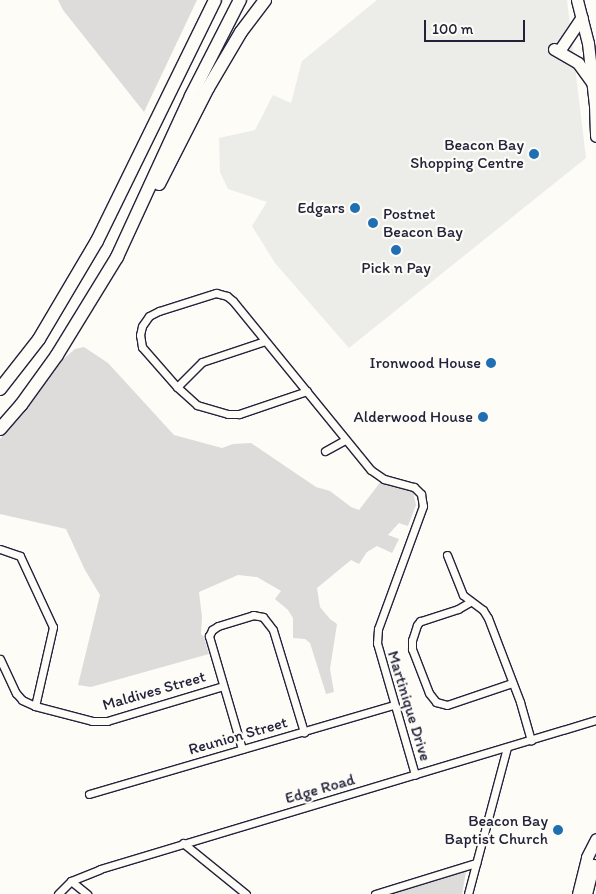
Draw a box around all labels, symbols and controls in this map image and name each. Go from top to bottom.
scale bar [426,10,527,42]
text: 100 m [432,20,473,38]
place label: Beacon Bay Shopping Centre [410,135,524,173]
marker: Beacon Bay Shopping Centre [528,148,540,160]
place label: Edgars [297,198,345,218]
marker: Edgars [349,202,361,214]
place label: Postnet Beacon Bay [383,204,463,242]
marker: Postnet Beacon Bay [367,217,379,229]
marker: Pick n Pay [390,244,402,256]
place label: Pick n Pay [361,258,431,278]
place label: Ironwood House [370,353,481,373]
marker: Ironwood House [485,357,497,369]
place label: Alderwood House [354,407,473,427]
marker: Alderwood House [477,411,489,423]
street label: Martinique Drive [383,648,435,764]
street label: Maldives Street [100,667,208,715]
street label: Reunion Street [186,713,290,759]
street label: Edge Road [283,770,357,808]
place label: Beacon Bay Baptist Church [444,811,548,849]
marker: Beacon Bay Baptist Church [552,824,564,836]

